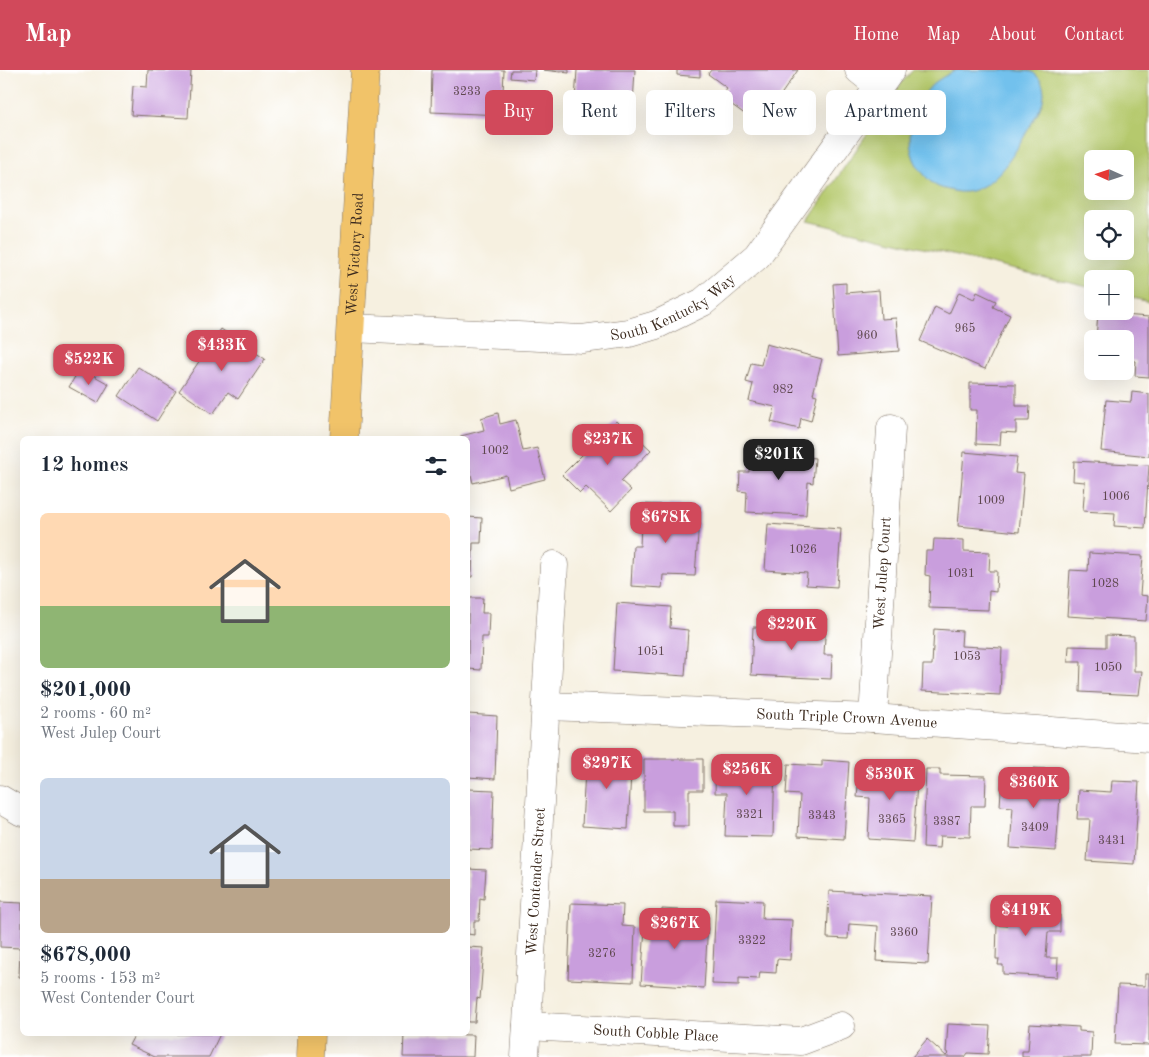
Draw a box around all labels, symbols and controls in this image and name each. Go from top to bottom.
text: Map [25,23,72,47]
text: Home [853,26,899,44]
text: Map [927,26,960,44]
text: About [988,26,1036,44]
text: Contact [1064,26,1124,44]
house number: 3233 [453,86,481,98]
chip: Buy [485,90,553,135]
chip: Rent [563,90,636,135]
chip: Filters [646,90,733,135]
chip: New [743,90,816,135]
chip: Apartment [826,90,946,135]
north arrow [1084,150,1134,200]
map controls [1084,150,1134,380]
street label: West Victory Road [345,192,367,316]
button: locate [1084,210,1134,260]
button: + [1084,270,1134,320]
street label: South Kentucky Way [609,272,739,344]
house number: 965 [955,322,975,335]
pin: $433K [187,330,257,372]
house number: 960 [857,330,877,342]
button: − [1084,330,1134,380]
text: $433K [197,338,247,354]
pin: $522K [54,344,124,386]
text: $522K [64,352,114,368]
house number: 982 [773,384,793,396]
pin: $237K [573,424,643,466]
text: $237K [583,432,633,448]
pin: $201K [744,438,814,481]
house number: 1002 [481,445,509,457]
text: $201K [754,447,804,463]
icon: filters [422,452,450,480]
text: 12 homes [40,455,128,476]
house number: 1006 [1102,491,1130,503]
house number: 1009 [977,495,1005,507]
pin: $678K [631,502,701,544]
text: $678K [641,510,691,526]
street label: West Julep Court [872,516,894,630]
house number: 1026 [789,544,817,556]
icon: home [200,546,290,636]
house number: 1031 [947,568,975,580]
house number: 1028 [1091,578,1119,590]
pin: $220K [757,608,827,651]
text: $220K [767,617,817,633]
house number: 1051 [637,645,665,658]
house number: 1053 [953,650,981,663]
house number: 1050 [1094,661,1122,674]
text: $201,000 [40,680,131,701]
text: 2 rooms · 60 m² [40,706,151,722]
street label: South Triple Crown Avenue [756,708,938,732]
text: West Julep Court [40,726,161,742]
pin: $297K [572,748,642,790]
pin: $256K [712,754,782,796]
text: $297K [582,756,632,772]
pin: $530K [855,758,925,801]
text: $256K [722,762,772,778]
pin: $360K [999,766,1069,809]
text: $530K [865,767,915,783]
text: $360K [1009,775,1059,791]
street label: West Contender Street [525,807,549,956]
house number: 3321 [736,809,764,821]
house number: 3343 [808,810,836,822]
icon: home [200,811,290,901]
house number: 3365 [878,813,906,826]
house number: 3387 [933,816,961,828]
house number: 3409 [1021,822,1049,834]
house number: 3431 [1098,835,1126,847]
pin: $419K [991,894,1061,937]
text: $419K [1001,903,1051,919]
pin: $267K [640,908,710,950]
text: $267K [650,916,700,932]
house number: 3360 [890,927,918,939]
house number: 3322 [738,935,766,947]
text: $678,000 [40,945,131,966]
house number: 3276 [588,948,616,960]
text: 5 rooms · 153 m² [40,971,160,987]
text: West Contender Court [40,991,195,1007]
street label: South Cobble Place [593,1024,719,1045]

